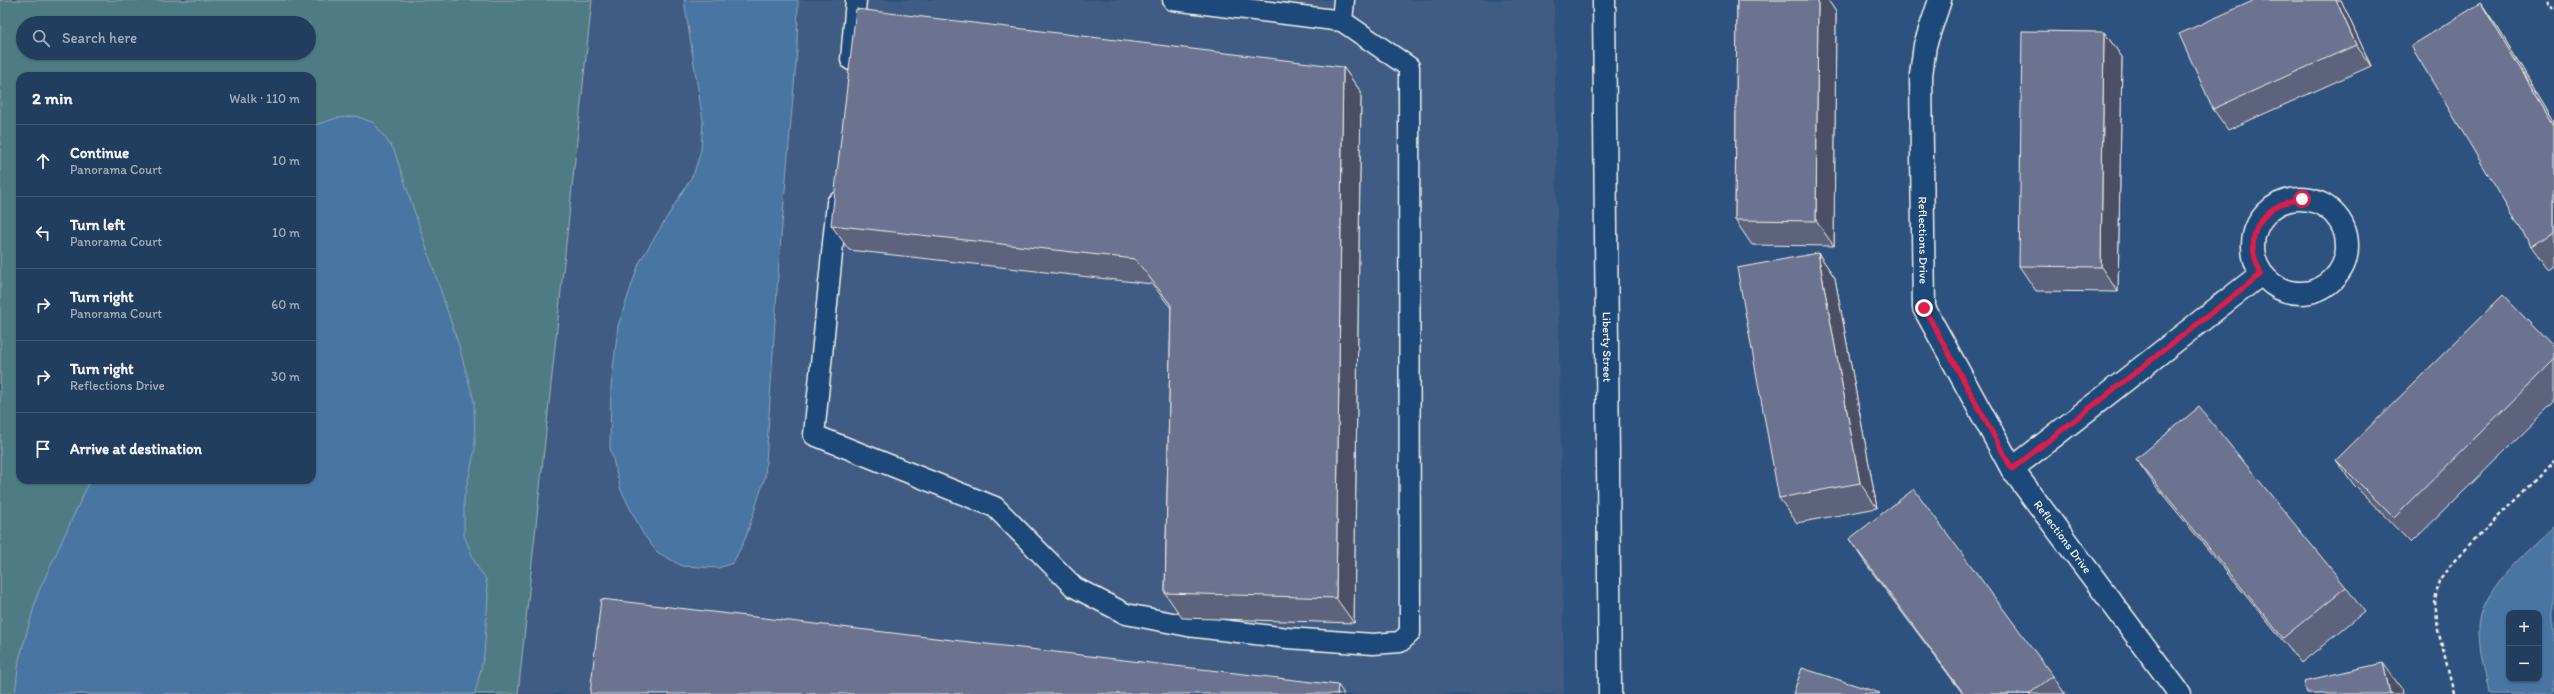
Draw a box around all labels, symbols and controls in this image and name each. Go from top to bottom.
search box [16,16,316,60]
icon: search [30,27,52,49]
text: Search here [62,29,137,47]
text: 2 min [32,88,72,108]
text: Walk · 110 m [229,91,300,106]
text: Continue [70,144,129,162]
icon: ahead [32,150,54,172]
text: 10 m [272,153,300,168]
text: Panorama Court [70,162,162,177]
route start [2293,190,2311,208]
street label: Reflections Drive [1916,196,1931,284]
text: Turn left [70,216,125,234]
icon: left [32,222,54,244]
text: 10 m [272,225,300,240]
text: Panorama Court [70,234,162,249]
text: Turn right [70,288,134,306]
icon: right [32,294,54,316]
text: 60 m [271,297,300,312]
route end [1915,299,1933,317]
text: Panorama Court [70,306,162,321]
street label: Liberty Street [1600,312,1614,383]
text: Turn right [70,360,134,378]
icon: right [32,366,54,388]
text: 30 m [271,369,300,384]
text: Reflections Drive [70,378,165,393]
icon: arrive [32,438,54,460]
text: Arrive at destination [70,440,202,458]
street label: Reflections Drive [2031,498,2095,576]
map controls [2506,610,2542,682]
button: + [2506,610,2542,646]
button: − [2506,646,2542,682]

